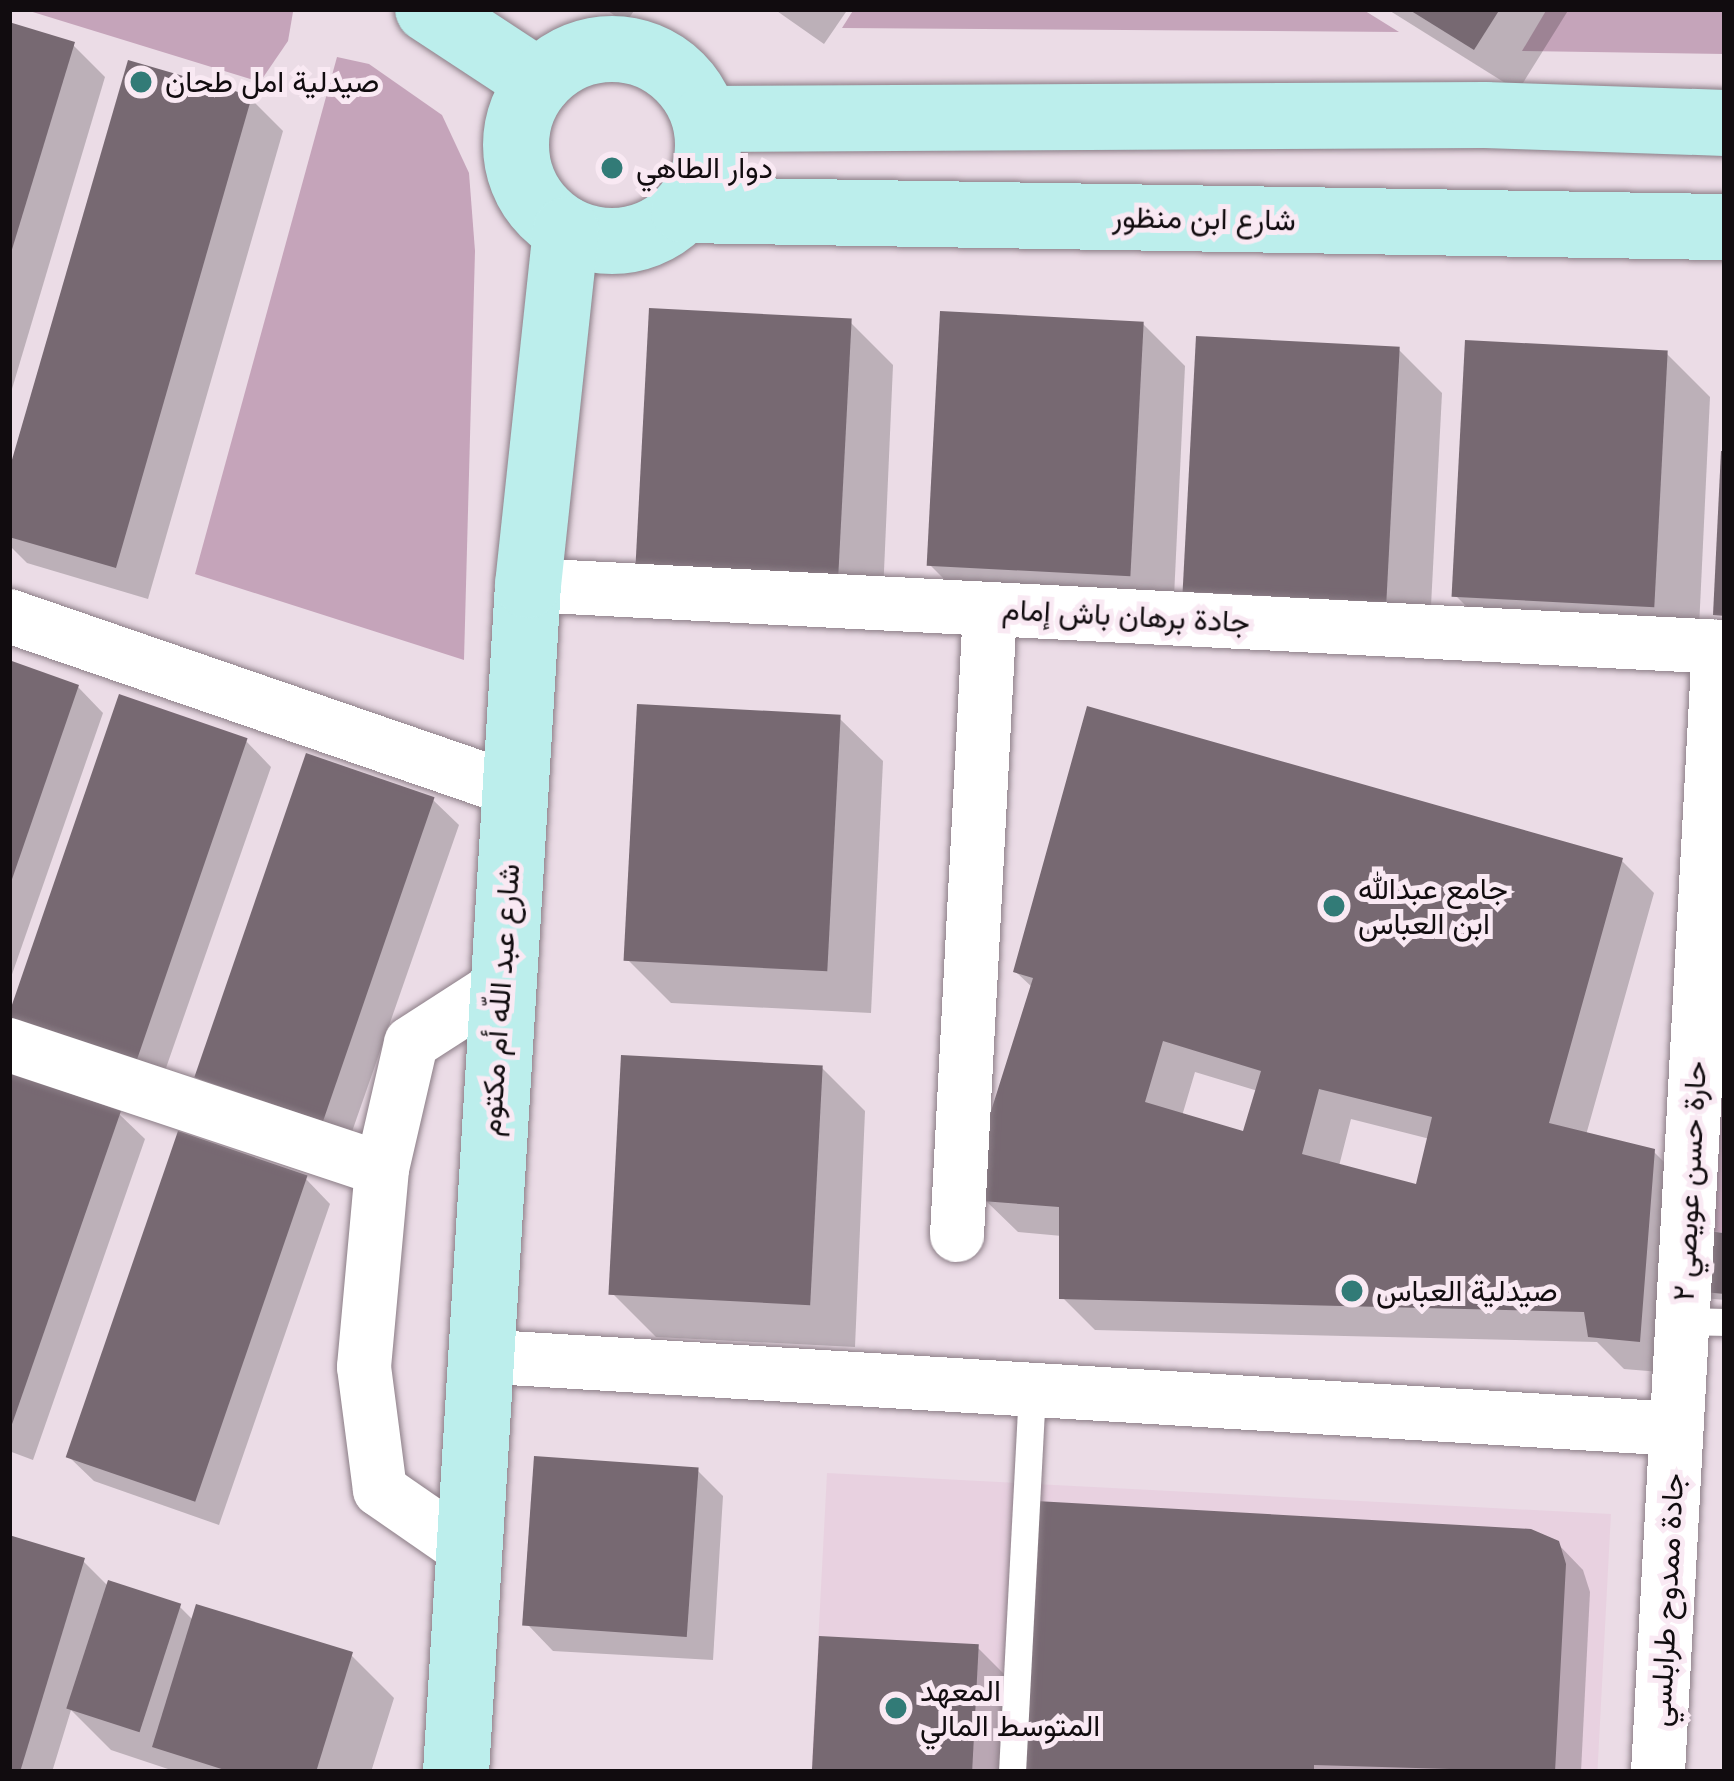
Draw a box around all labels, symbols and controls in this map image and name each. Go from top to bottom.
place label: صيدلية امل طحان [165,64,379,100]
marker: صيدلية امل طحان [128,69,154,95]
place label: دوار الطاهي [636,150,773,186]
marker: دوار الطاهي [599,155,625,181]
street label: شارع ابن منظور [1112,199,1296,239]
street label: جادة برهان باش إمام [1001,592,1251,640]
street label: شارع عبد اللّه أم مكتوم [473,863,527,1137]
place label: جامع عبدالله ابن العباس [1358,871,1508,942]
marker: جامع عبدالله ابن العباس [1321,893,1347,919]
street label: حارة حسن عويصي ٢ [1666,1060,1714,1302]
place label: صيدلية العباس [1376,1273,1557,1309]
marker: صيدلية العباس [1339,1278,1365,1304]
street label: جادة ممدوح طرابلسي [1642,1472,1692,1728]
place label: المعهد المتوسط المالي [920,1673,1100,1744]
marker: المعهد المتوسط المالي [883,1695,909,1721]

